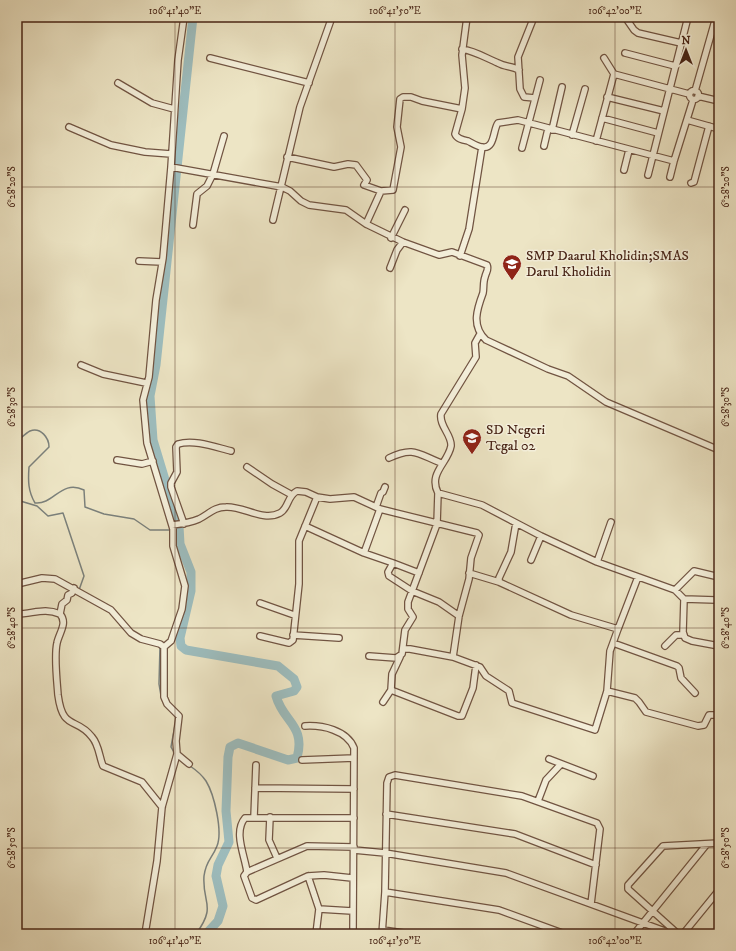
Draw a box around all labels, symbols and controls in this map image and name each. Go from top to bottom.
text: 106°41'40"E [149,5,201,17]
text: 106°41'50"E [369,5,421,17]
text: 106°42'00"E [588,5,642,17]
north arrow [666,30,706,70]
text: N [681,34,691,48]
text: 6°28'20"S [6,166,18,208]
text: 6°28'20"S [720,166,732,208]
place label: SMP Daarul Kholidin;SMAS Darul Kholidin [526,247,689,281]
school or university icon: SMP Daarul Kholidin;SMAS Darul Kholidin [501,253,523,281]
text: 6°28'30"S [6,387,18,427]
text: 6°28'30"S [720,387,732,427]
place label: SD Negeri Tegal 02 [486,421,546,455]
school or university icon: SD Negeri Tegal 02 [461,427,483,455]
text: 6°28'40"S [6,607,18,649]
text: 6°28'40"S [720,607,732,649]
text: 6°28'50"S [6,827,18,869]
text: 6°28'50"S [720,827,732,869]
text: 106°41'40"E [149,935,201,947]
text: 106°41'50"E [369,935,421,947]
text: 106°42'00"E [588,935,642,947]

